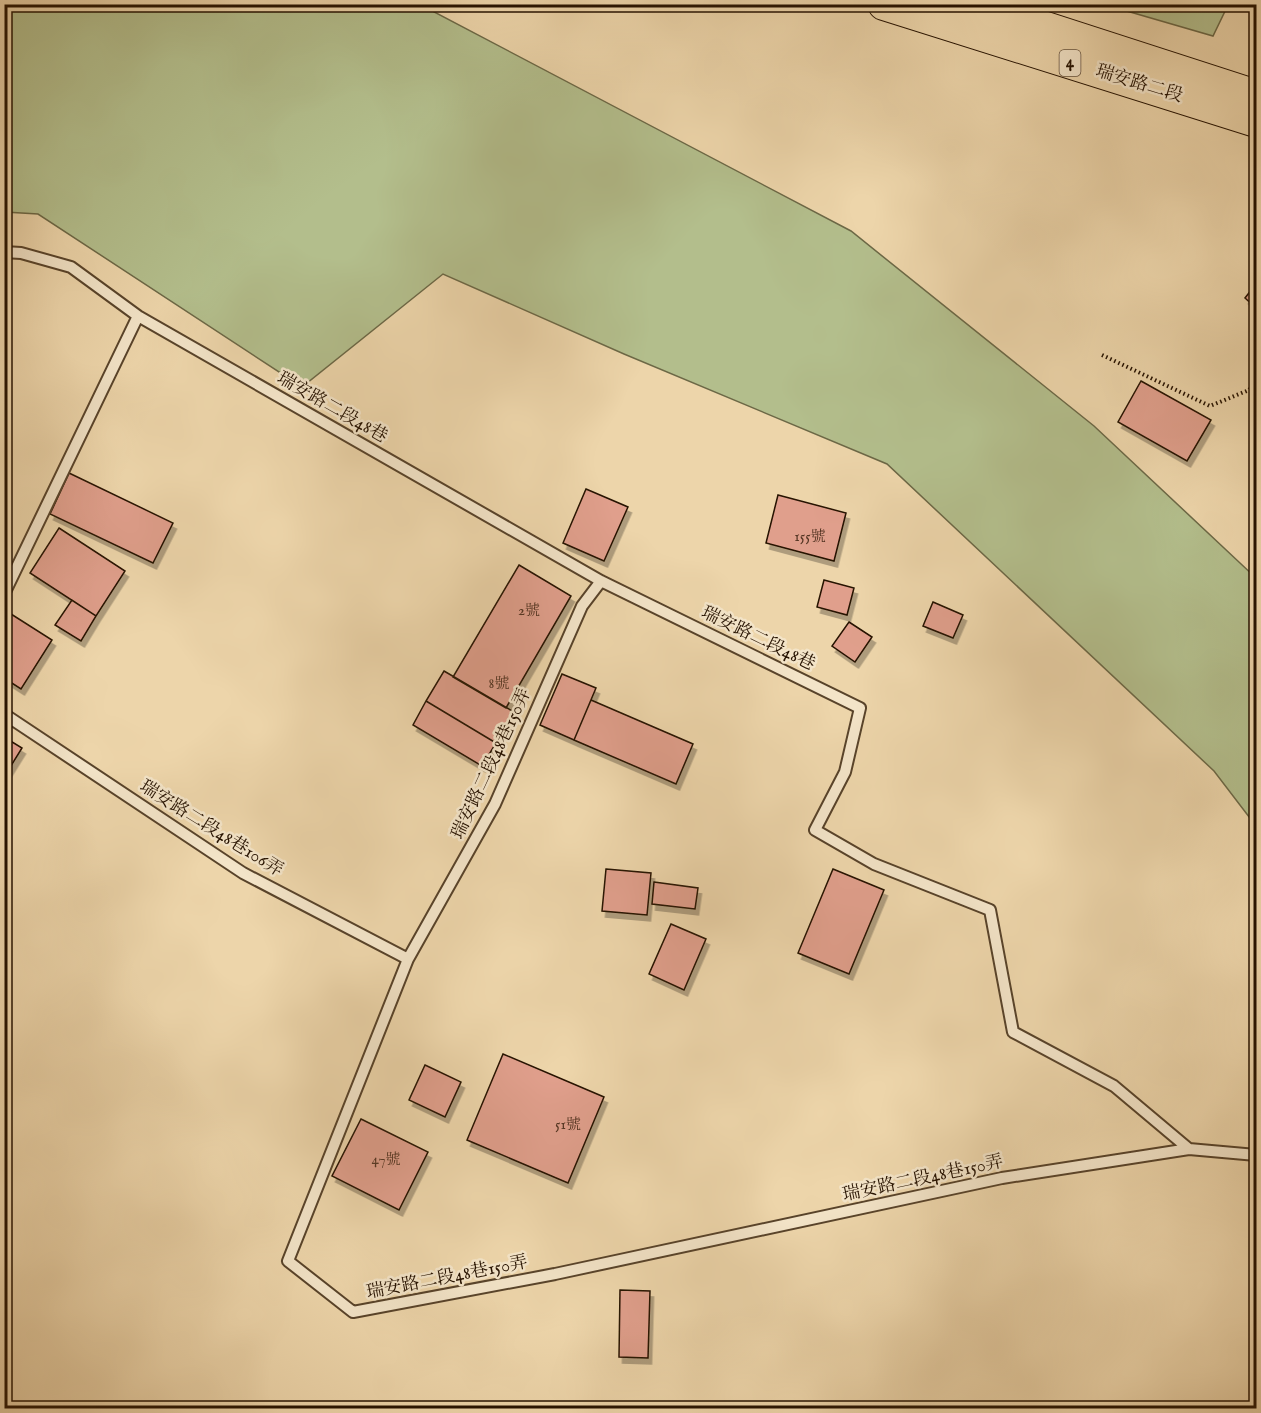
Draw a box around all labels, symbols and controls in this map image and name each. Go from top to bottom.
road number: 4 [1060,50,1080,76]
street label: 瑞安路二段 [1093,60,1185,108]
street label: 瑞安路二段48巷 [273,367,391,449]
house number: 155號 [794,527,826,546]
house number: 2號 [518,601,540,620]
street label: 瑞安路二段48巷 [697,602,819,676]
house number: 8號 [489,674,509,693]
street label: 瑞安路二段48巷150弄 [447,685,537,843]
street label: 瑞安路二段48巷106弄 [135,776,287,882]
house number: 51號 [555,1115,581,1134]
house number: 47號 [372,1150,400,1169]
street label: 瑞安路二段48巷150弄 [840,1151,1006,1207]
street label: 瑞安路二段48巷150弄 [364,1251,530,1305]

